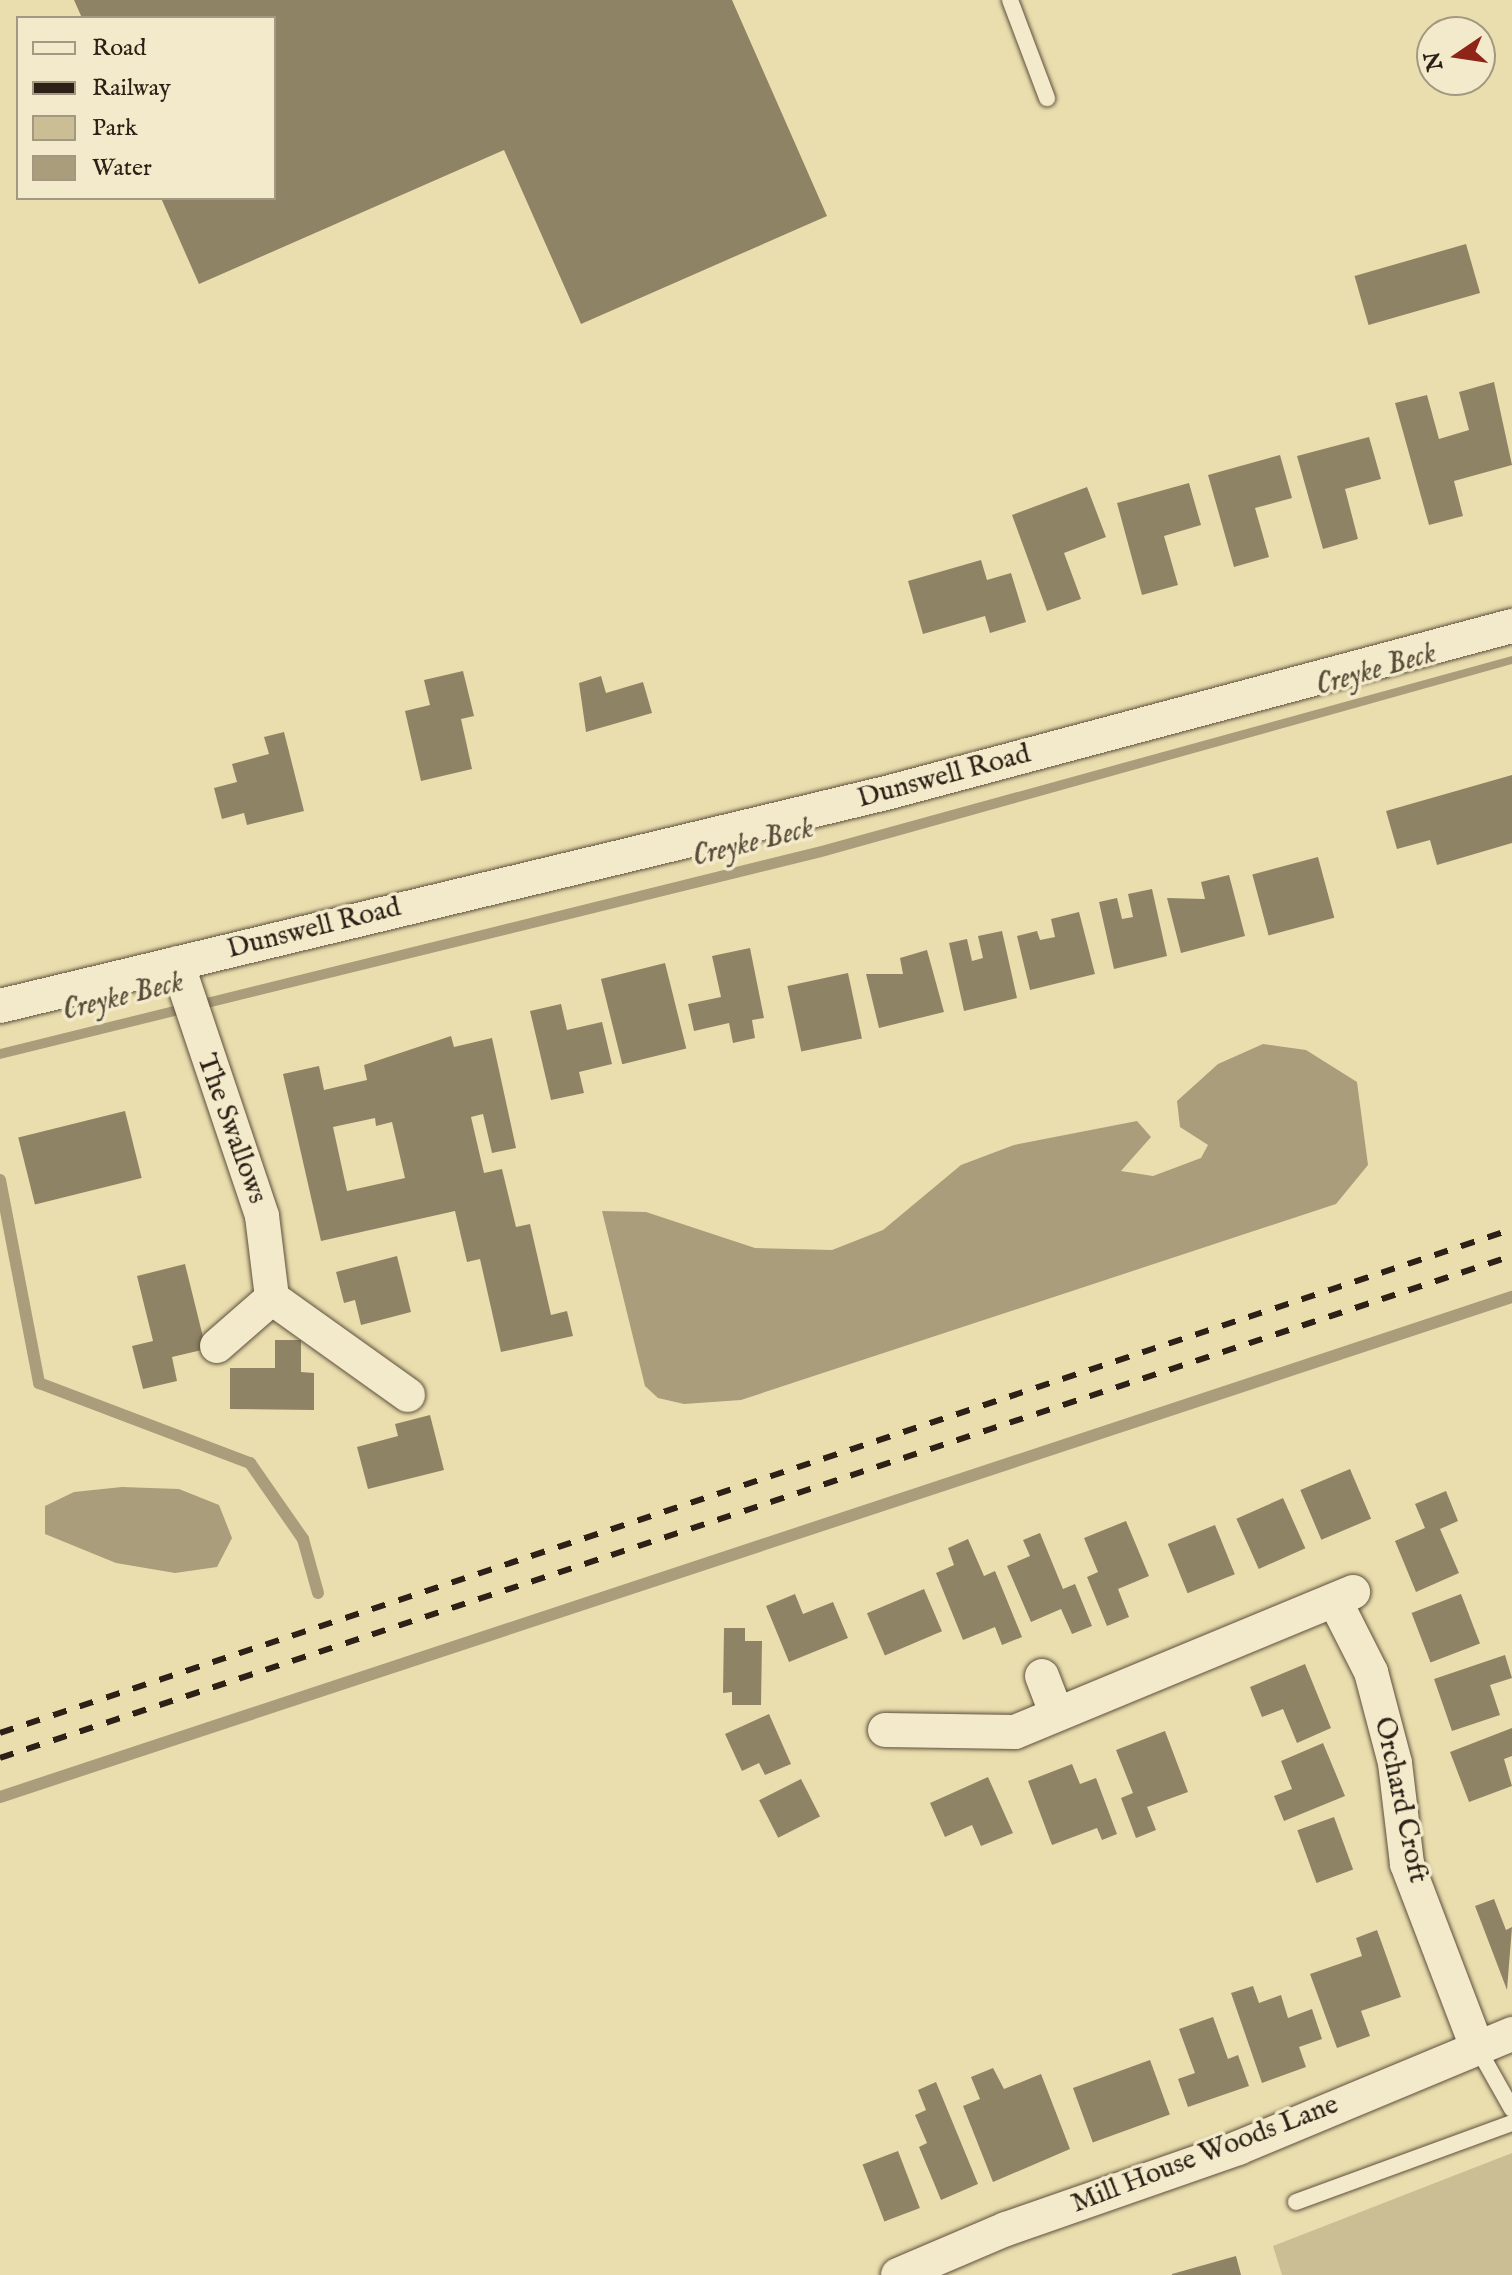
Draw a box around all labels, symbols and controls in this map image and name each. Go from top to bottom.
legend [16,16,276,200]
north arrow [1416,16,1496,96]
text: Road [92,33,146,64]
text: N [1419,49,1450,73]
text: Railway [92,73,171,104]
text: Park [92,113,138,144]
text: Water [92,153,152,184]
water label: Creyke Beck [1312,636,1440,704]
street label: Dunswell Road [854,738,1034,816]
water label: Creyke Beck [689,811,817,875]
street label: Dunswell Road [224,891,404,967]
water label: Creyke Beck [59,965,187,1029]
street label: The Swallows [188,1050,274,1208]
street label: Orchard Croft [1366,1714,1434,1886]
street label: Mill House Woods Lane [1067,2089,1343,2221]

